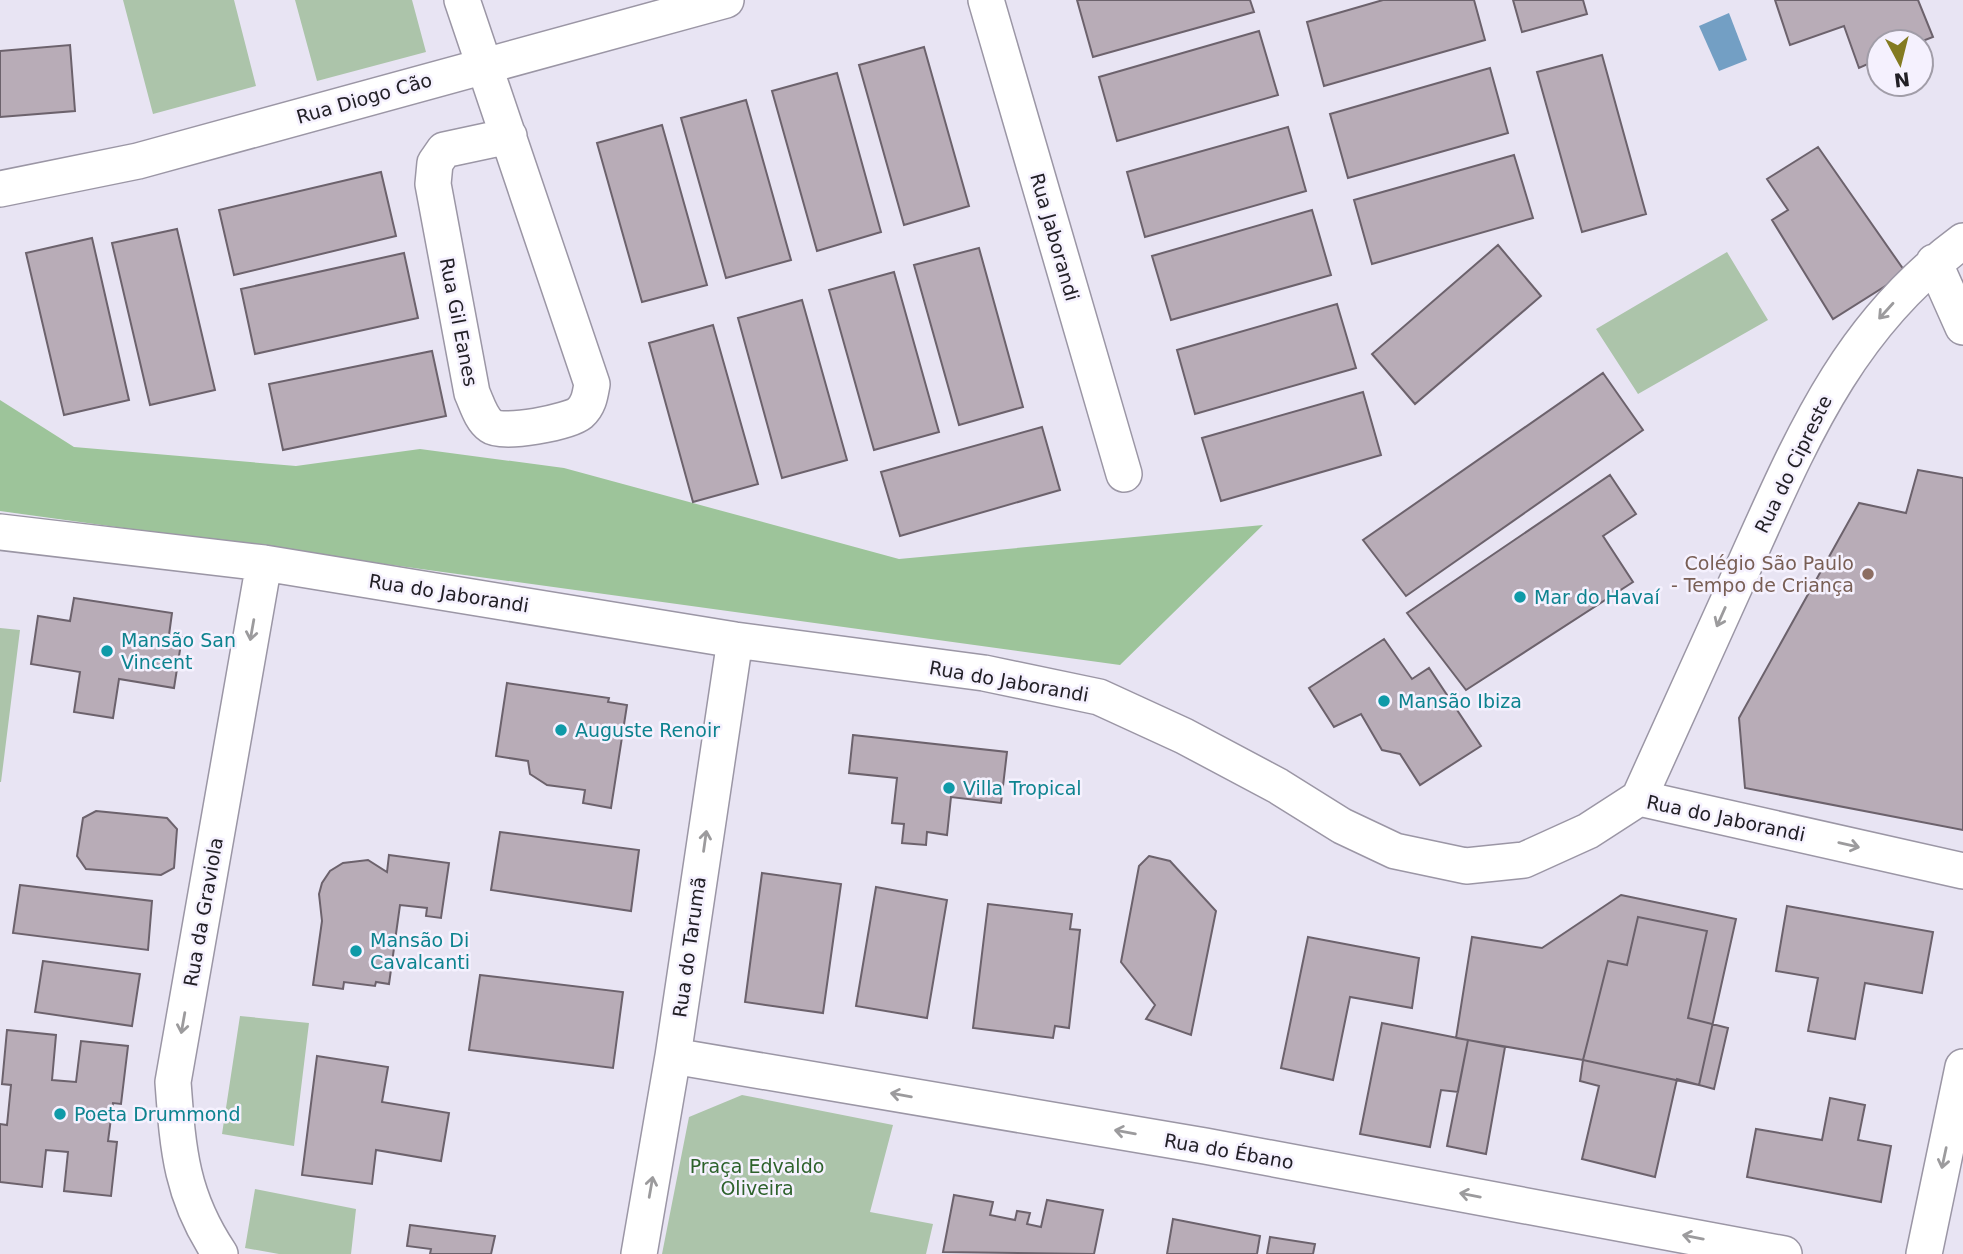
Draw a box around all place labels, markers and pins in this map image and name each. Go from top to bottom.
place label: Colégio São Paulo - Tempo de Criança [1671,552,1854,596]
marker: Colégio São Paulo - Tempo de Criança [1860,566,1876,582]
place label: Mar do Havaí [1534,586,1660,608]
marker: Mar do Havaí [1512,589,1528,605]
place label: Mansão San Vincent [121,629,236,673]
marker: Mansão San Vincent [99,643,115,659]
place label: Mansão Ibiza [1398,690,1522,712]
marker: Mansão Ibiza [1376,693,1392,709]
place label: Auguste Renoir [575,719,720,741]
marker: Auguste Renoir [553,722,569,738]
place label: Villa Tropical [963,777,1082,799]
marker: Villa Tropical [941,780,957,796]
place label: Mansão Di Cavalcanti [370,929,470,973]
marker: Mansão Di Cavalcanti [348,943,364,959]
place label: Poeta Drummond [74,1103,240,1125]
marker: Poeta Drummond [52,1106,68,1122]

